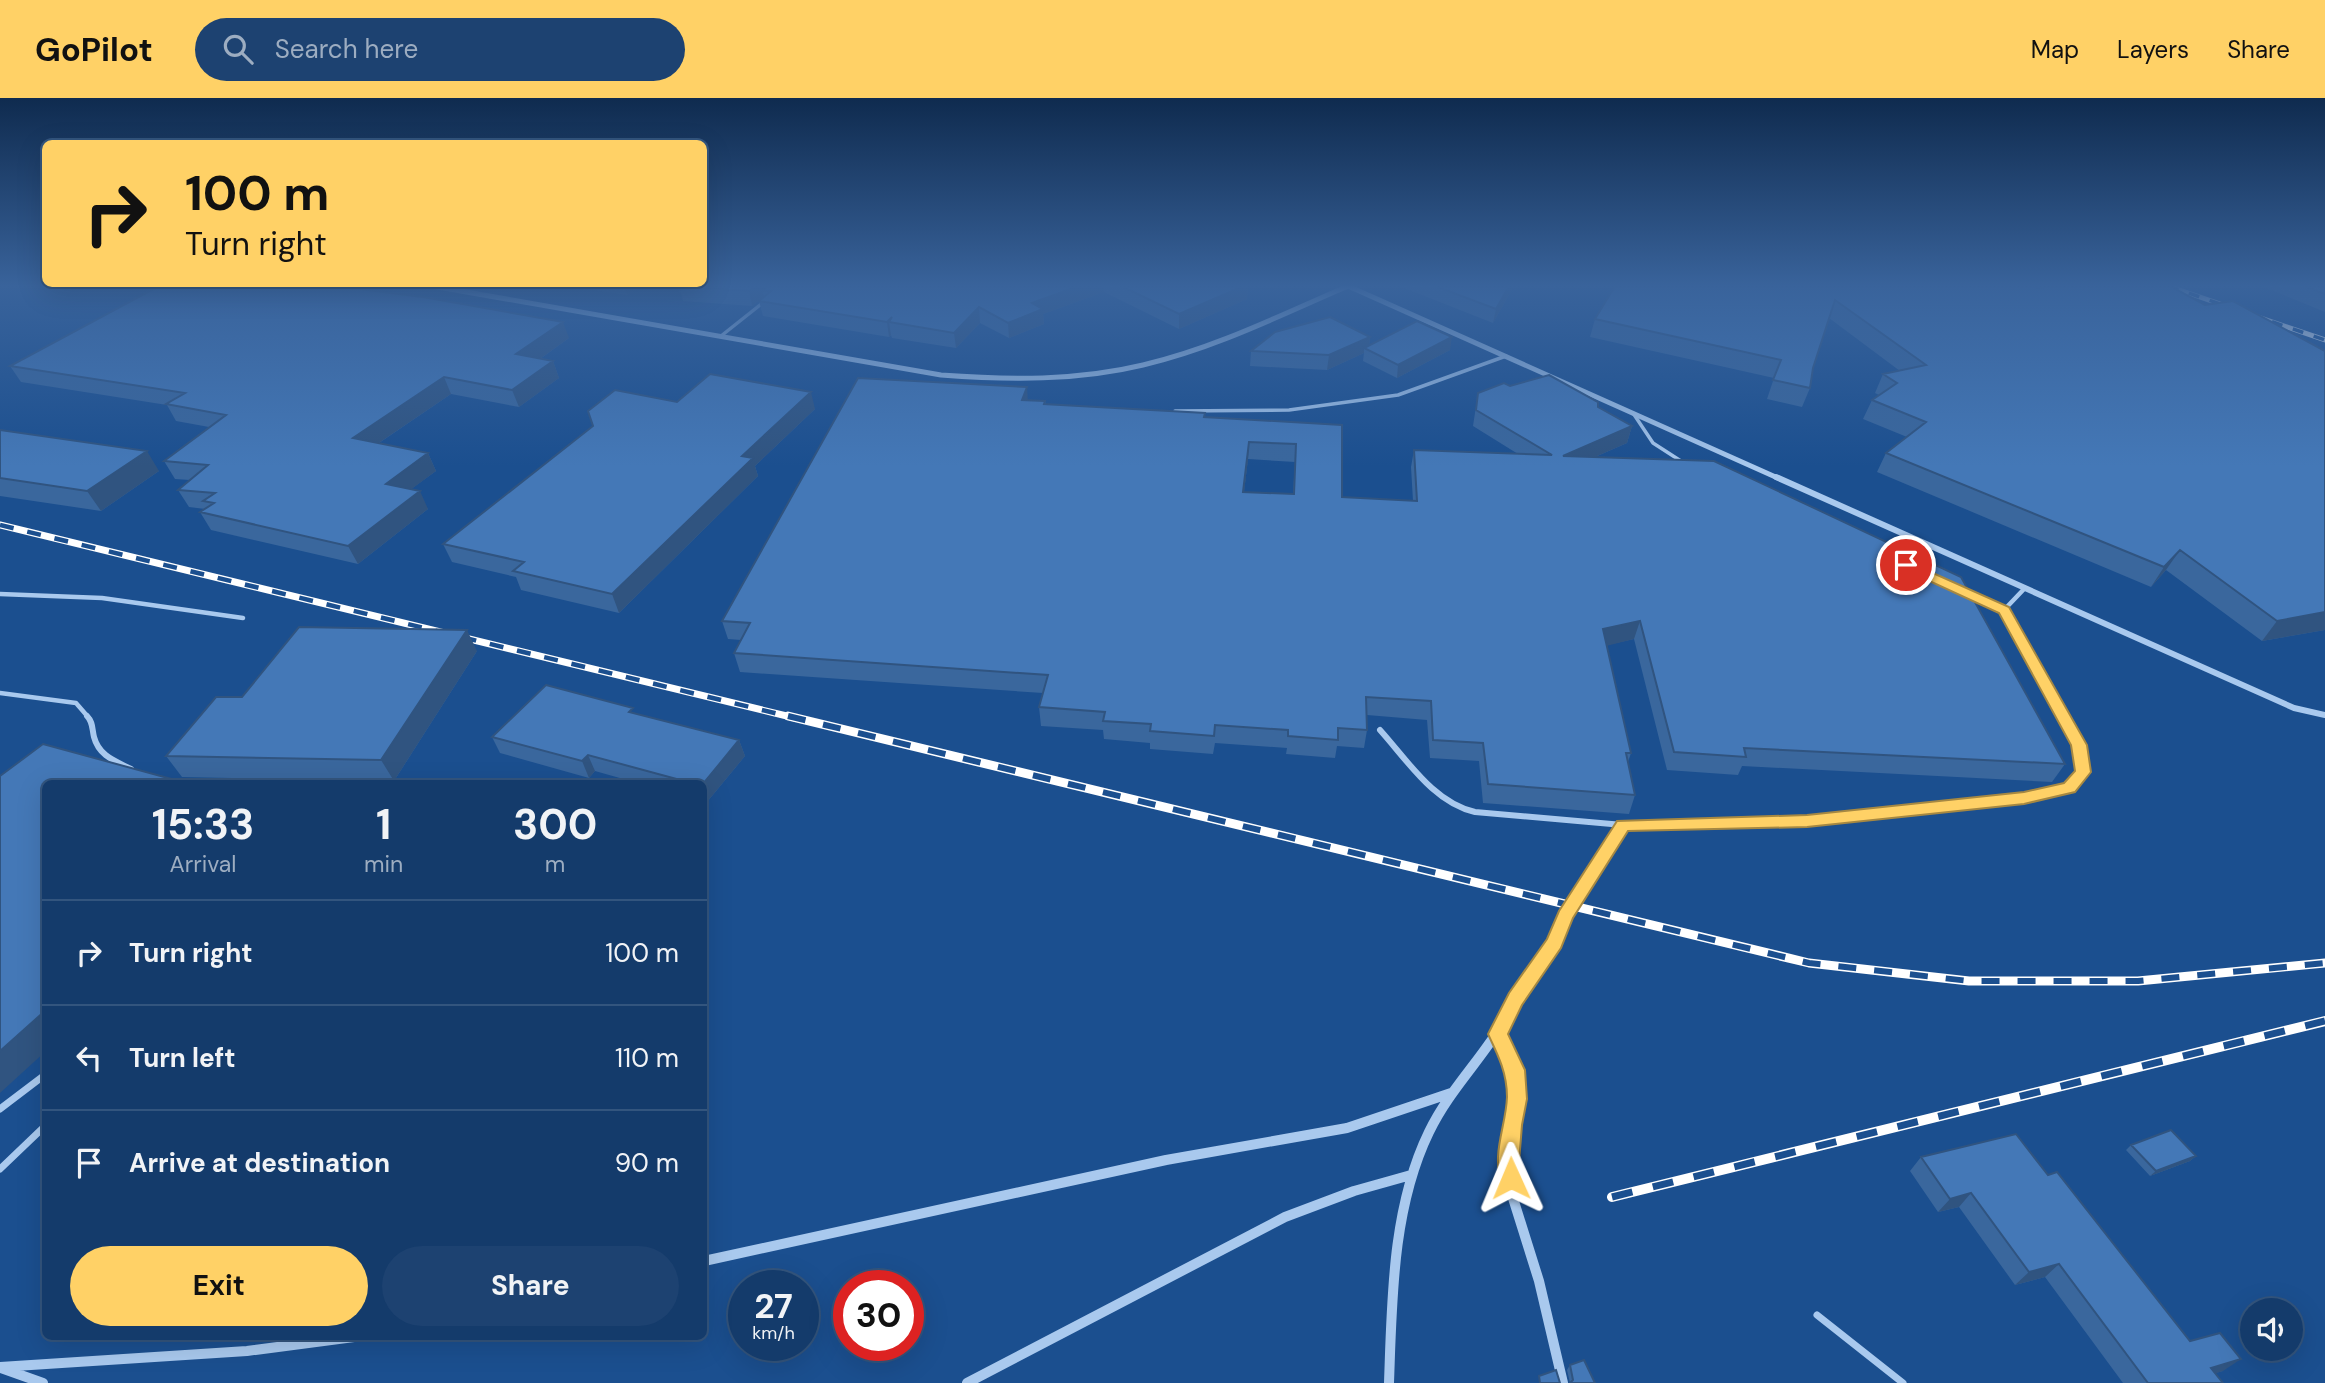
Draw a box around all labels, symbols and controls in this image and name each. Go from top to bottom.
search box [195,18,685,81]
text: GoPilot [35,28,153,71]
icon: search [219,30,257,68]
text: Search here [275,32,418,66]
text: Map [2031,34,2079,65]
text: Layers [2117,34,2189,65]
text: Share [2227,34,2290,65]
text: 100 m [185,161,329,225]
icon: right [70,168,161,259]
text: Turn right [185,223,327,265]
pin [1876,535,1936,595]
icon: arrive [1887,546,1925,584]
text: 15:33 [152,797,254,852]
text: 1 [376,797,391,852]
text: 300 [513,797,597,852]
text: Arrival [170,849,237,879]
text: min [364,849,403,879]
text: m [545,849,565,879]
icon: right [70,934,108,972]
text: Turn right [129,936,253,970]
text: 100 m [605,936,679,970]
icon: left [70,1039,108,1077]
text: Turn left [129,1041,236,1075]
text: 110 m [615,1041,679,1075]
position arrow [1474,1141,1548,1215]
icon: arrive [70,1144,108,1182]
text: Arrive at destination [129,1146,390,1180]
text: 90 m [615,1146,679,1180]
button: Exit [70,1246,368,1326]
button: Share [382,1246,679,1326]
speed limit sign: 30 [833,1270,924,1361]
text: 27 [754,1283,793,1329]
map controls [2240,1298,2303,1361]
button: sound [2240,1298,2303,1361]
text: km/h [752,1321,795,1345]

